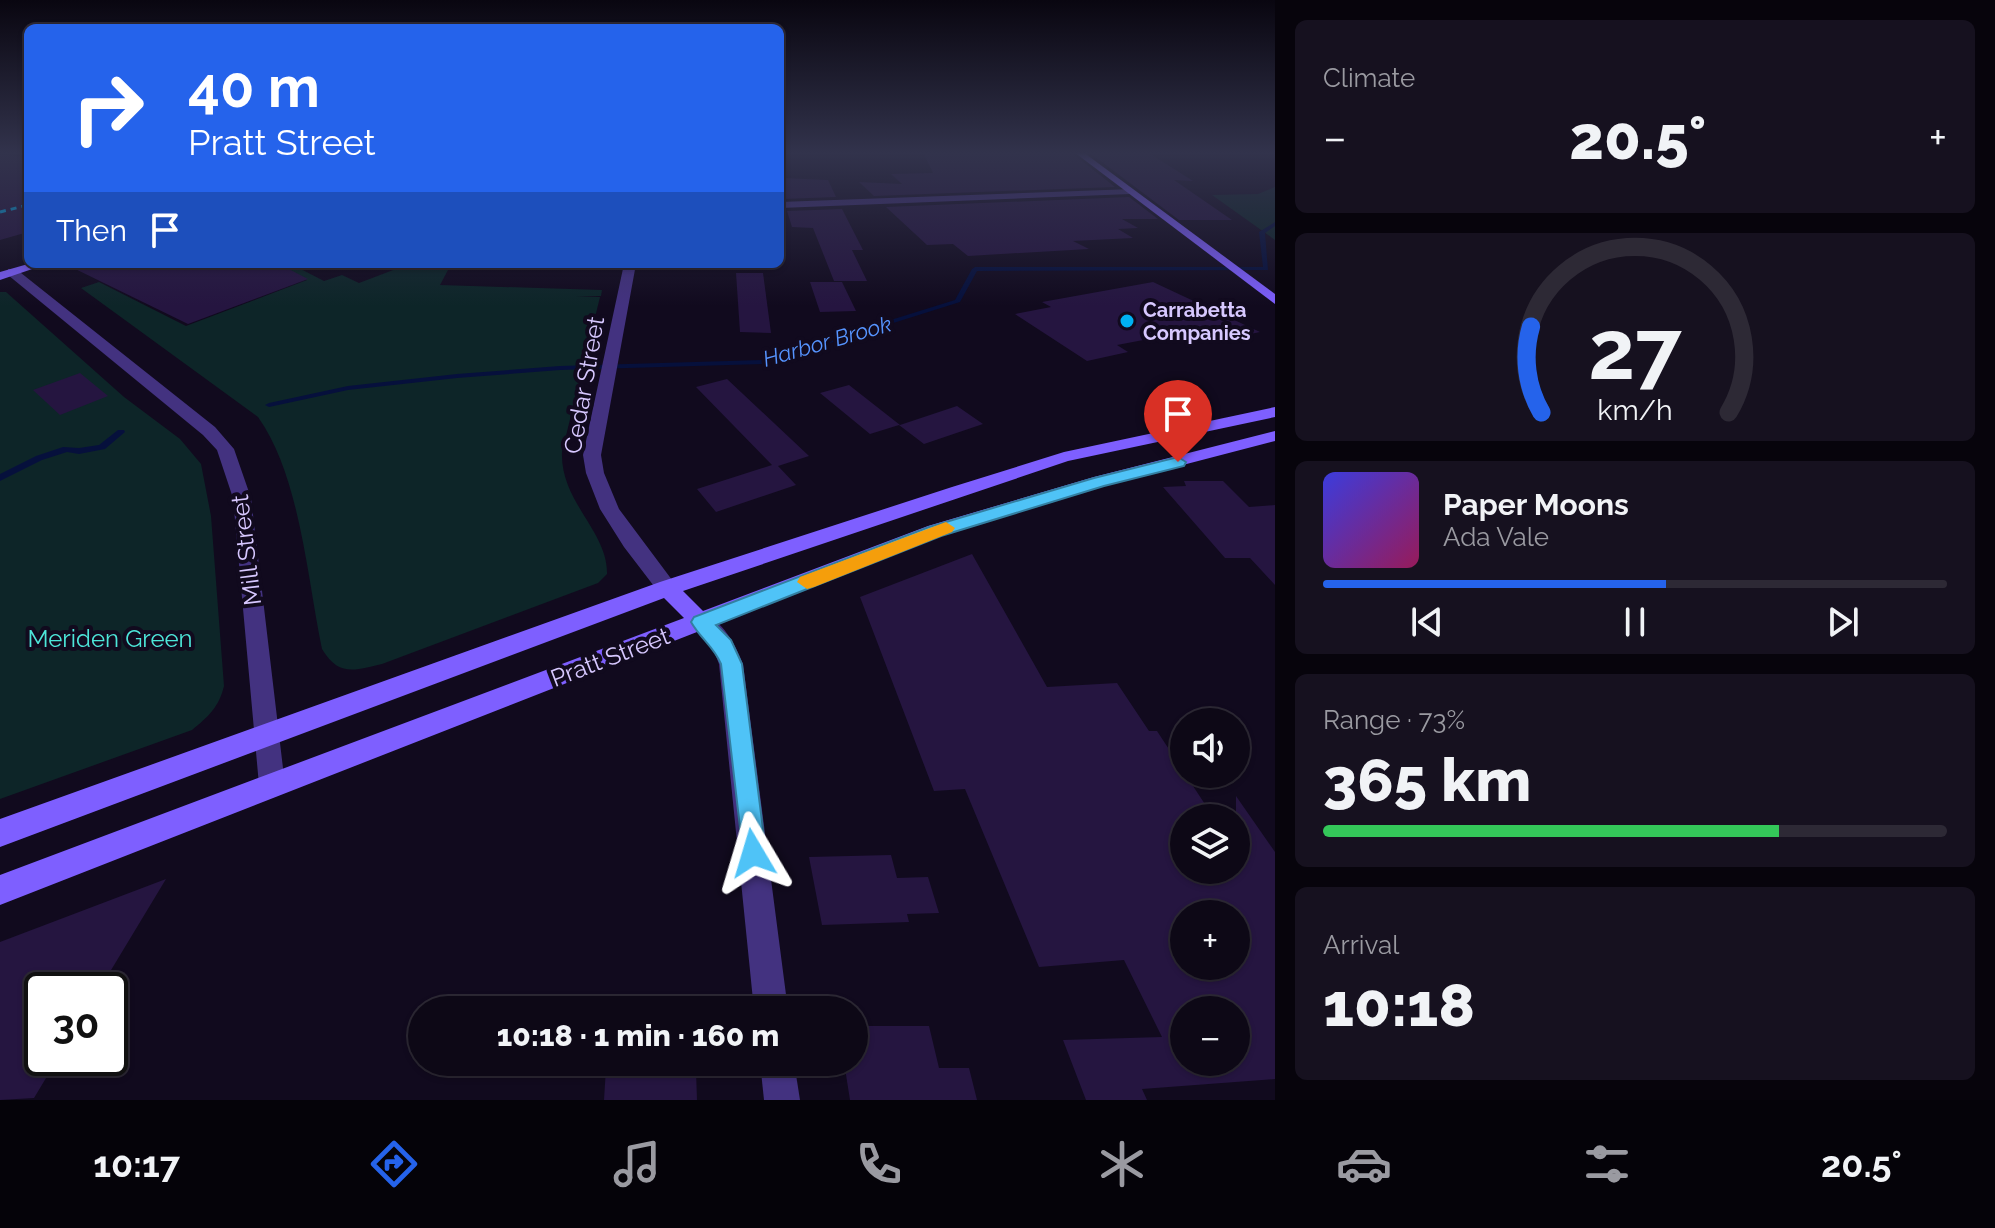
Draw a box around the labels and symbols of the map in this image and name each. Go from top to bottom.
place label: Carrabetta Companies [1143,298,1251,345]
water label: Harbor Brook [760,310,895,372]
marker: Carrabetta Companies [1118,312,1136,330]
street label: Cedar Street [558,314,610,456]
pin [1144,380,1212,462]
street label: Mill Street [225,493,267,607]
street label: Pratt Street [546,621,674,693]
park label: Meriden Green [27,624,193,653]
position arrow [711,811,795,895]
speed limit sign: 30 [24,972,128,1076]

